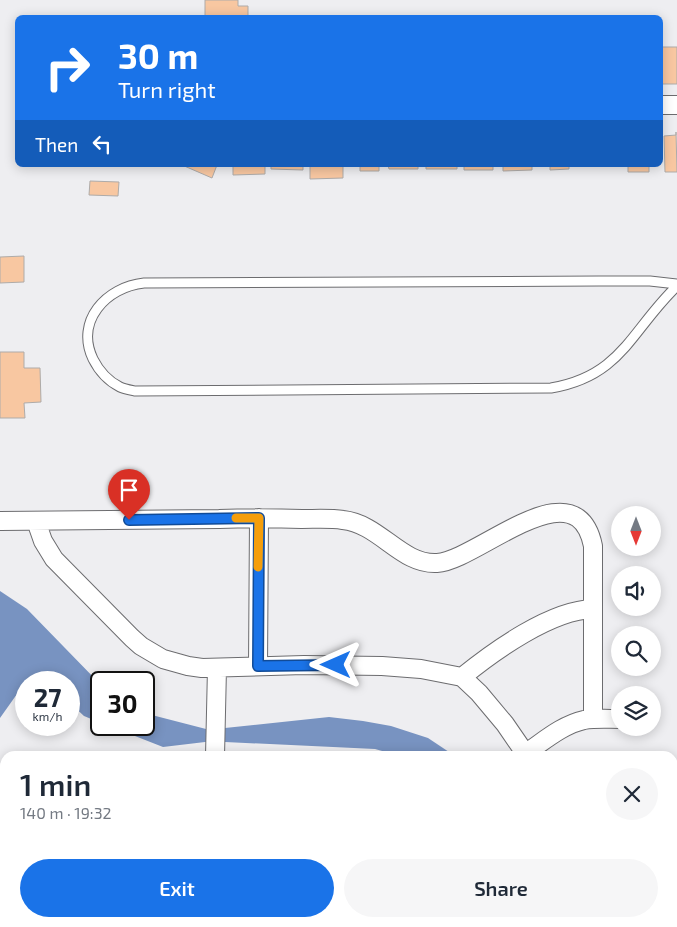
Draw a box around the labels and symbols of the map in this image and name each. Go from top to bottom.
pin [108,469,150,520]
north arrow [611,506,661,556]
position arrow [309,638,361,690]
speed limit sign: 30 [90,671,155,736]

